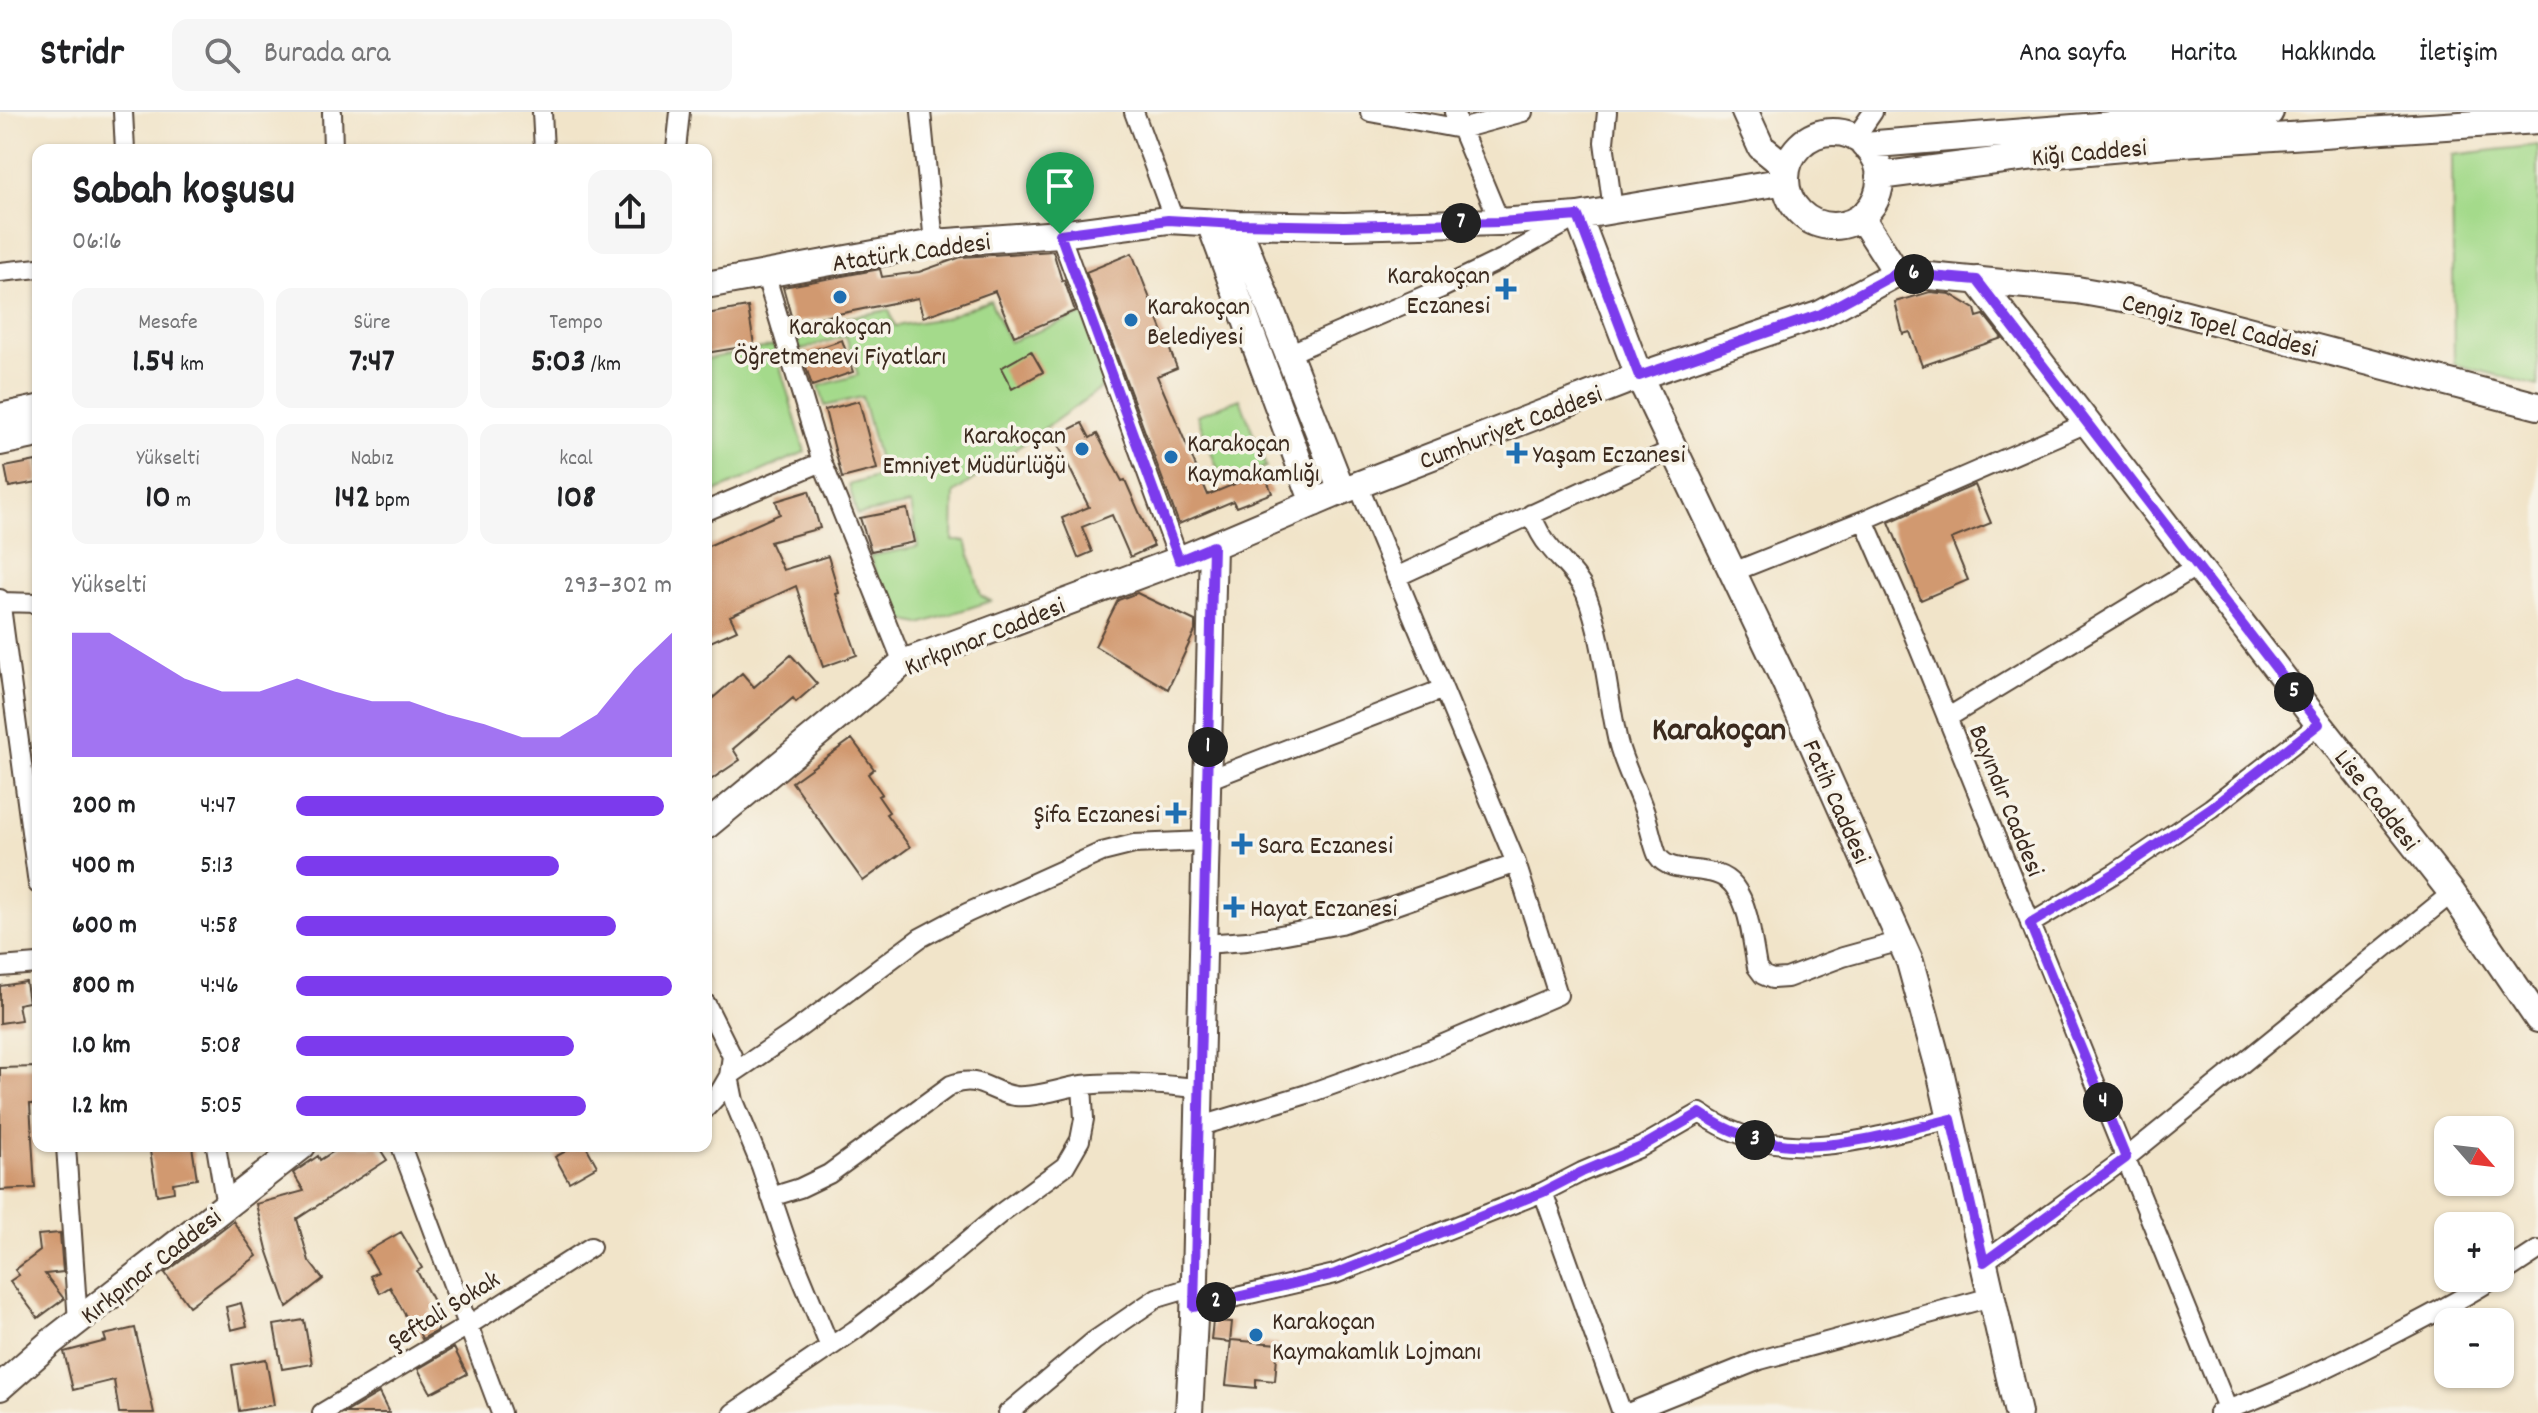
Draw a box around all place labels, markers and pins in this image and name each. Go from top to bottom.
pin [1026,152,1094,234]
pin: 7 [1441,203,1481,243]
pin: 6 [1894,254,1934,294]
place label: Karakoçan Eczanesi [1387,259,1490,326]
marker: Karakoçan Eczanesi [1497,280,1515,298]
marker: Karakoçan Öğretmenevi Fiyatları [831,288,849,306]
place label: Karakoçan Belediyesi [1147,290,1250,357]
place label: Karakoçan Öğretmenevi Fiyatları [734,310,946,377]
marker: Karakoçan Belediyesi [1122,311,1140,329]
place label: Karakoçan Emniyet Müdürlüğü [883,419,1066,486]
place label: Karakoçan Kaymakamlığı [1187,427,1320,494]
place label: Yaşam Eczanesi [1533,438,1686,475]
marker: Karakoçan Emniyet Müdürlüğü [1073,440,1091,458]
marker: Yaşam Eczanesi [1508,444,1526,462]
marker: Karakoçan Kaymakamlığı [1162,448,1180,466]
pin: 5 [2274,672,2314,712]
pin: 1 [1188,727,1228,767]
place label: Şifa Eczanesi [1034,798,1160,835]
marker: Şifa Eczanesi [1167,804,1185,822]
place label: Sara Eczanesi [1258,829,1393,866]
marker: Sara Eczanesi [1233,835,1251,853]
place label: Hayat Eczanesi [1250,892,1398,929]
marker: Hayat Eczanesi [1225,898,1243,916]
pin: 4 [2083,1082,2123,1122]
pin: 3 [1735,1120,1775,1160]
pin: 2 [1196,1282,1236,1322]
place label: Karakoçan Kaymakamlık Lojmanı [1272,1305,1481,1372]
marker: Karakoçan Kaymakamlık Lojmanı [1247,1326,1265,1344]

